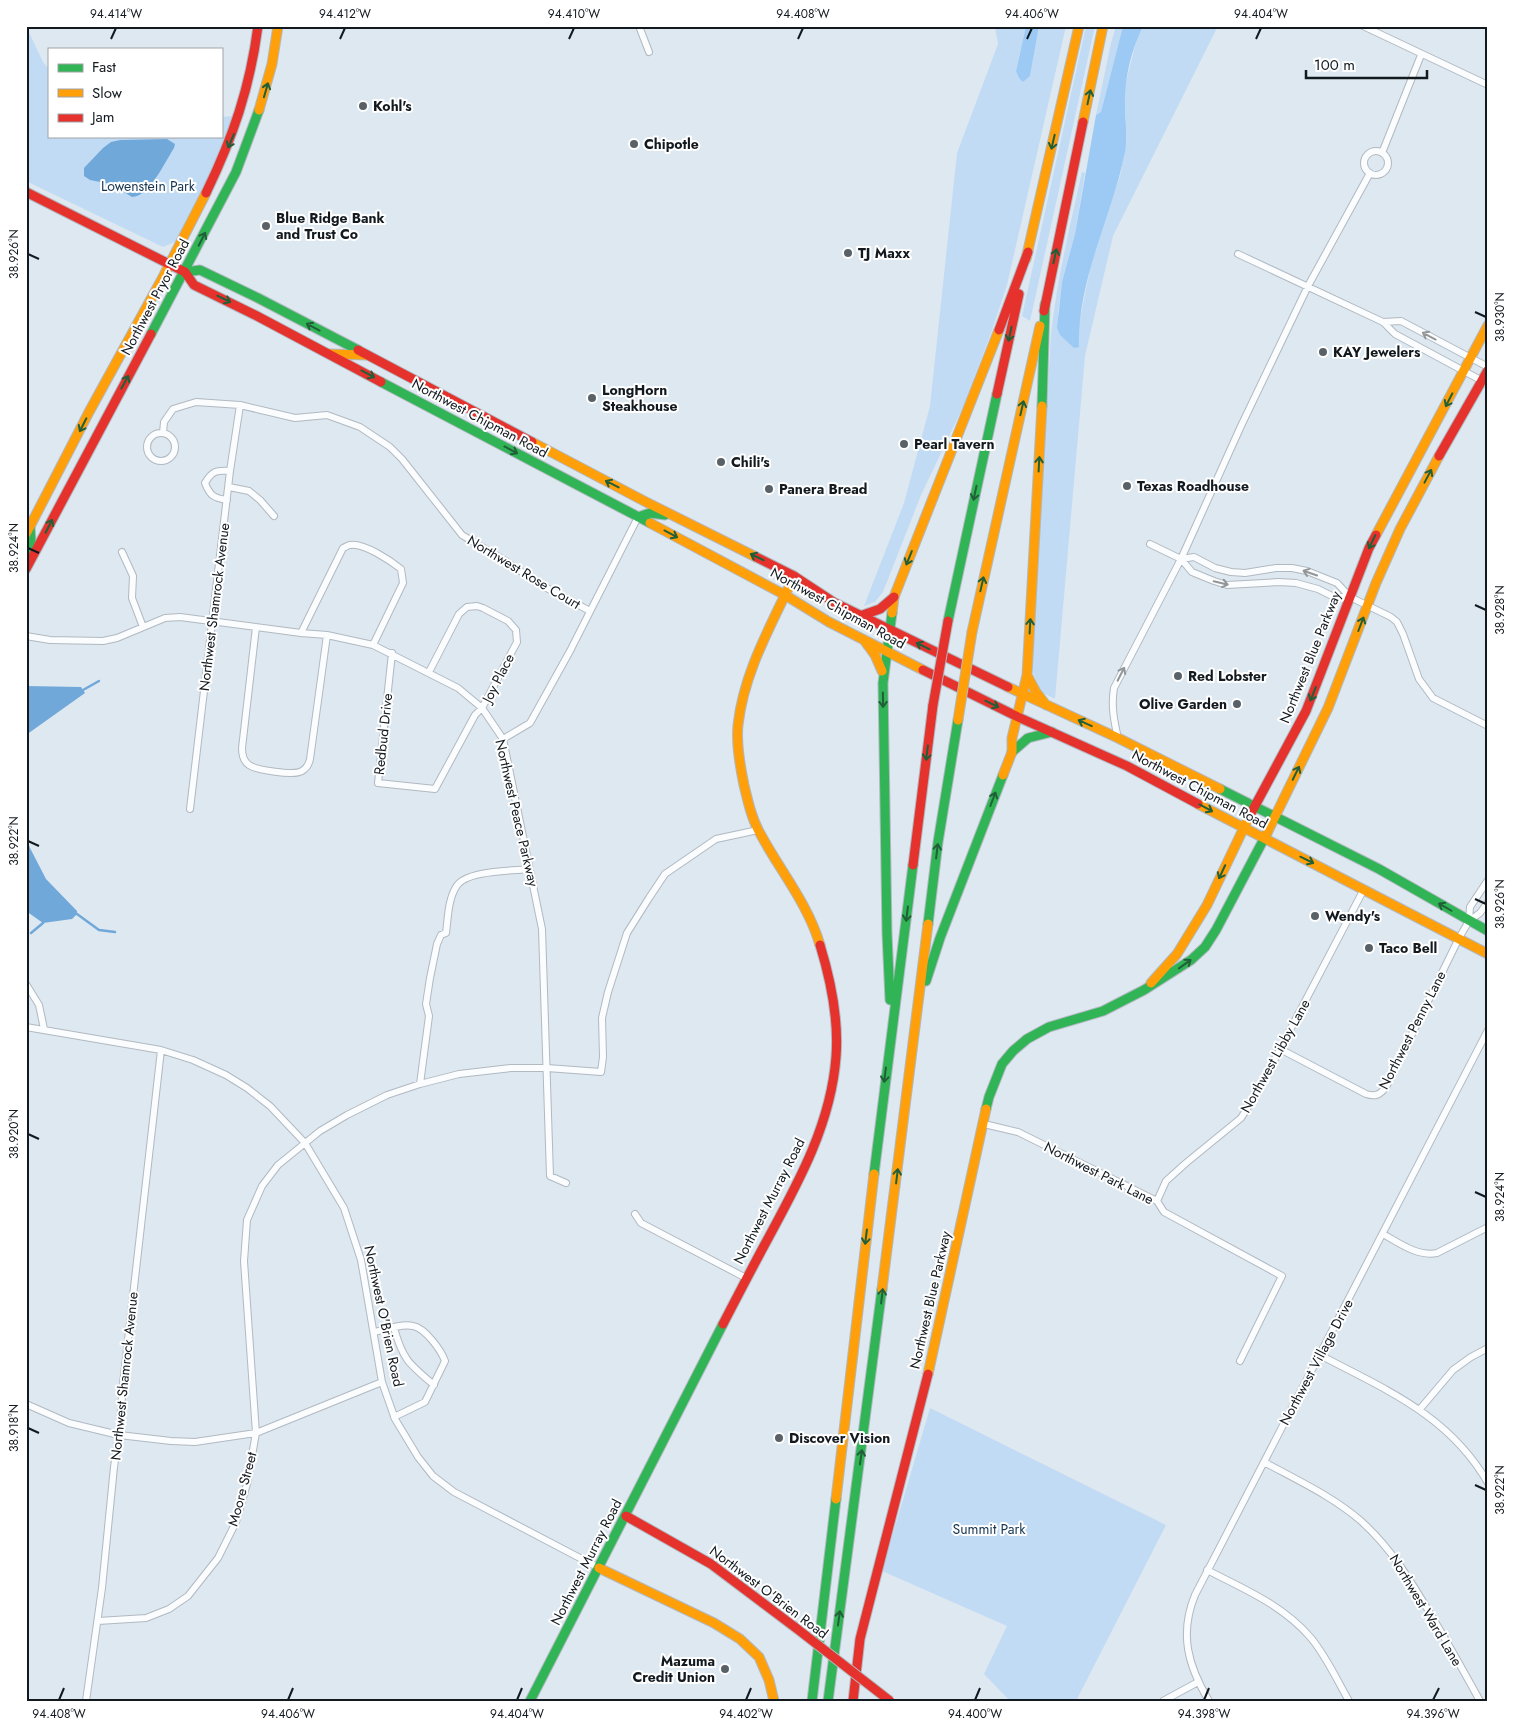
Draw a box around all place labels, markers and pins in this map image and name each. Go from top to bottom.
place label: Kohl's [373,96,412,116]
marker: Kohl's [357,100,369,112]
place label: Chipotle [644,134,699,154]
marker: Chipotle [628,138,640,150]
place label: Blue Ridge Bank and Trust Co [276,208,385,244]
marker: Blue Ridge Bank and Trust Co [260,220,272,232]
place label: TJ Maxx [858,243,911,263]
marker: TJ Maxx [842,247,854,259]
place label: KAY Jewelers [1333,342,1421,362]
marker: KAY Jewelers [1317,346,1329,358]
place label: LongHorn Steakhouse [602,380,678,416]
marker: LongHorn Steakhouse [586,392,598,404]
place label: Pearl Tavern [914,434,995,454]
marker: Pearl Tavern [898,438,910,450]
place label: Chili's [731,452,770,472]
marker: Chili's [715,456,727,468]
place label: Texas Roadhouse [1137,476,1249,496]
place label: Panera Bread [779,479,867,499]
marker: Texas Roadhouse [1121,480,1133,492]
marker: Panera Bread [763,483,775,495]
place label: Red Lobster [1188,666,1267,686]
marker: Red Lobster [1172,670,1184,682]
place label: Olive Garden [1139,694,1227,714]
marker: Olive Garden [1231,698,1243,710]
place label: Wendy's [1325,906,1381,926]
marker: Wendy's [1309,910,1321,922]
place label: Taco Bell [1379,938,1437,958]
marker: Taco Bell [1363,942,1375,954]
place label: Discover Vision [789,1428,890,1448]
marker: Discover Vision [773,1432,785,1444]
place label: Mazuma Credit Union [632,1651,715,1687]
marker: Mazuma Credit Union [719,1663,731,1675]

